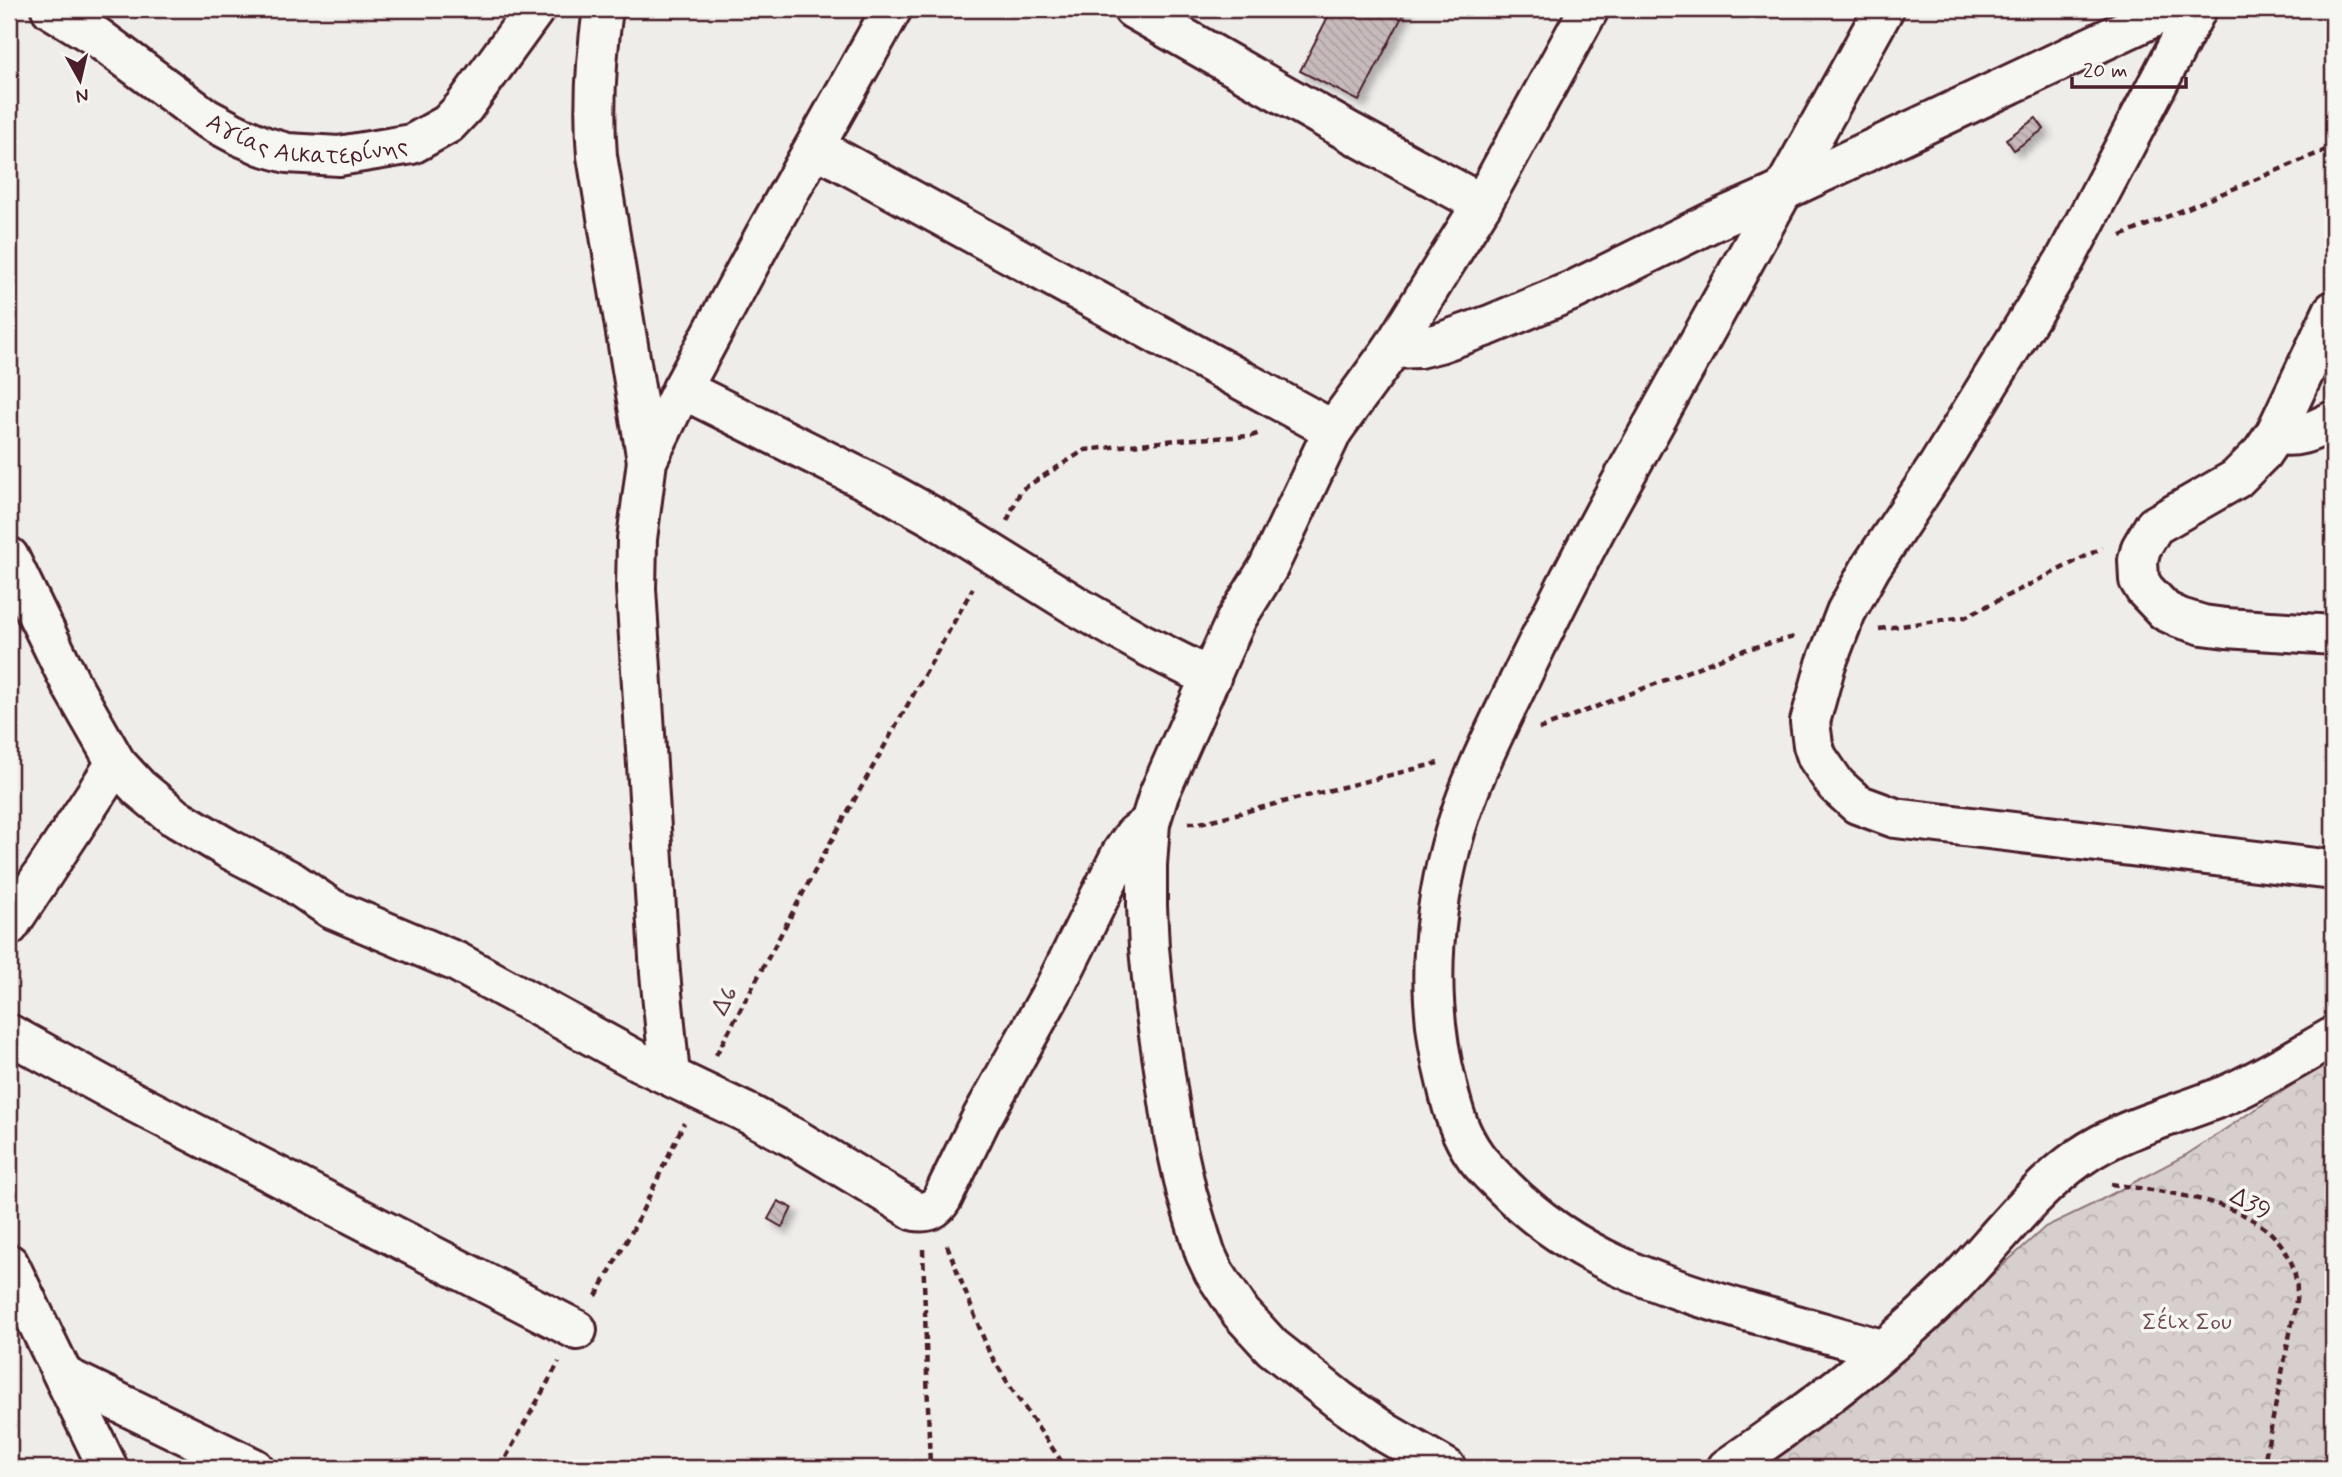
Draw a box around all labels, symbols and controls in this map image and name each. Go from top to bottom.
north arrow [46,46,116,116]
scale bar [2072,46,2186,90]
text: 20 m [2083,57,2128,85]
text: N [74,82,90,109]
street label: Αγίας Αικατερίνης [200,107,410,173]
street label: Δ6 [705,981,746,1021]
street label: Δ39 [2225,1181,2276,1228]
park label: Σέιχ Σου [2142,1306,2232,1338]

